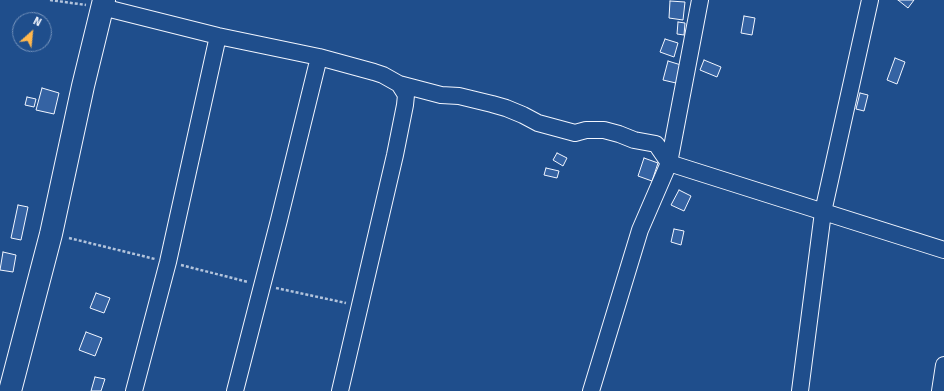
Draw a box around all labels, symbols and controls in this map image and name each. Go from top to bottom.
north arrow [12,12,52,52]
text: N [31,14,44,29]

